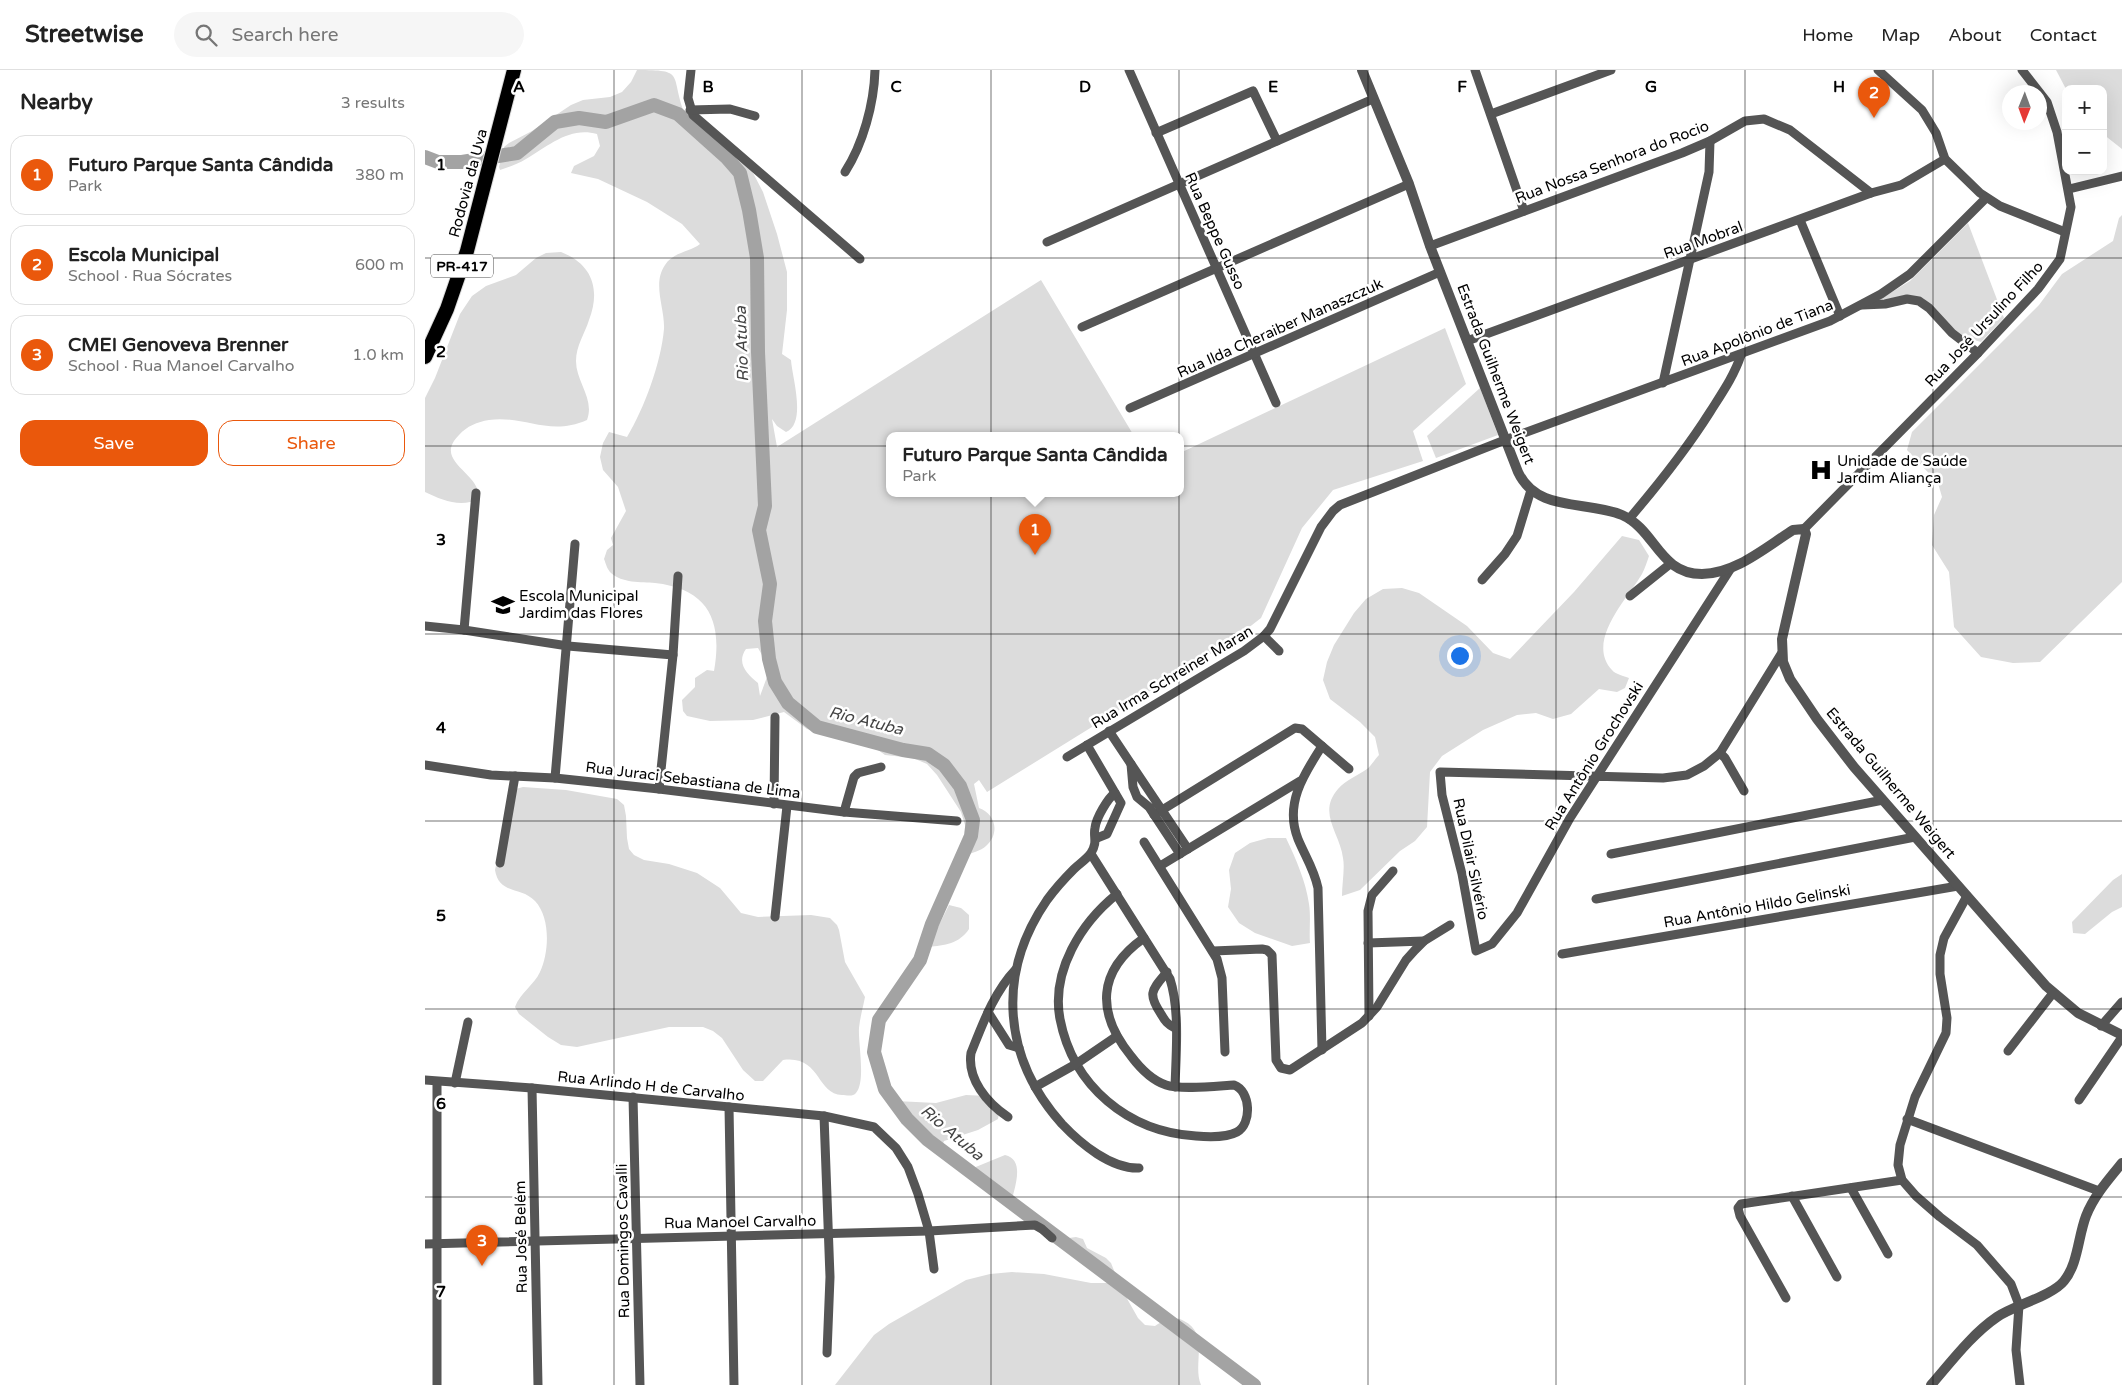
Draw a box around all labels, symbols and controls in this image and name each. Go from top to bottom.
search box [174,12,524,57]
text: Streetwise [25,20,144,49]
icon: search [192,21,220,49]
text: Search here [232,24,338,46]
text: Home [1802,24,1853,46]
text: Map [1881,24,1920,46]
text: About [1948,24,2002,46]
text: Contact [2030,24,2097,46]
text: A [513,77,525,97]
text: B [702,77,714,97]
text: C [890,77,902,97]
text: D [1079,77,1091,97]
text: E [1268,77,1278,97]
text: F [1457,77,1467,97]
text: G [1645,77,1657,97]
text: H [1833,77,1845,97]
pin: 2 [1858,77,1890,118]
north arrow [2002,85,2047,130]
map controls [2062,85,2107,175]
button: + [2062,85,2107,130]
text: Nearby [20,90,93,115]
text: 3 results [341,93,405,113]
street label: Rua Nossa Senhora do Rocio [1513,117,1711,207]
street label: Rodovia da Uva [445,127,491,239]
button: − [2062,130,2107,175]
text: Futuro Parque Santa Cândida [68,154,333,176]
text: 1 [436,155,446,175]
text: 1 [32,165,42,185]
text: 380 m [355,165,404,185]
street label: Rua Beppe Gusso [1181,170,1249,292]
text: Park [68,176,102,196]
street label: Rua Mobral [1661,217,1745,263]
text: Escola Municipal [68,244,219,266]
text: 2 [32,255,42,275]
text: 600 m [355,255,404,275]
road number: PR-417 [431,255,493,278]
street label: Rua José Ursulino Filho [1921,257,2047,391]
text: School · Rua Sócrates [68,266,232,286]
street label: Rua Ilda Cheraiber Manaszczuk [1174,274,1386,382]
street label: Estrada Guilherme Weigert [1453,281,1539,467]
street label: Rua Apolônio de Tiana [1679,296,1835,370]
water label: Rio Atuba [731,305,753,382]
text: CMEI Genoveva Brenner [68,334,288,356]
text: 2 [436,342,446,362]
text: 3 [32,345,42,365]
text: 1.0 km [352,345,404,365]
text: School · Rua Manoel Carvalho [68,356,295,376]
button: Save [20,420,208,466]
button: Share [218,420,405,466]
popup [886,432,1184,497]
text: Futuro Parque Santa Cândida [902,444,1168,466]
place label: Unidade de Saúde Jardim Aliança [1837,452,1967,487]
hospital icon: Unidade de Saúde Jardim Aliança [1808,457,1834,483]
text: Park [902,466,936,486]
pin: 1 [1019,514,1051,555]
text: 3 [436,530,446,550]
place label: Escola Municipal Jardim das Flores [519,587,643,622]
school or university icon: Escola Municipal Jardim das Flores [490,592,516,618]
street label: Rua Irma Schreiner Maran [1088,621,1256,733]
your location [1447,643,1473,669]
street label: Rua Antônio Grochovski [1541,678,1647,834]
water label: Rio Atuba [827,702,906,740]
street label: Estrada Guilherme Weigert [1822,704,1960,863]
text: 4 [436,718,446,738]
street label: Rua Juraci Sebastiana de Lima [584,758,802,802]
street label: Rua Dilair Silvério [1449,796,1493,922]
street label: Rua Antônio Hildo Gelinski [1662,881,1852,931]
text: 5 [436,906,446,926]
street label: Rua Arlindo H de Carvalho [557,1067,745,1105]
text: 6 [436,1094,446,1114]
water label: Rio Atuba [917,1101,988,1166]
street label: Rua Domingos Cavalli [613,1163,633,1319]
street label: Rua José Belém [511,1181,531,1293]
street label: Rua Manoel Carvalho [664,1212,816,1232]
pin: 3 [466,1225,498,1266]
text: 7 [436,1282,446,1302]

